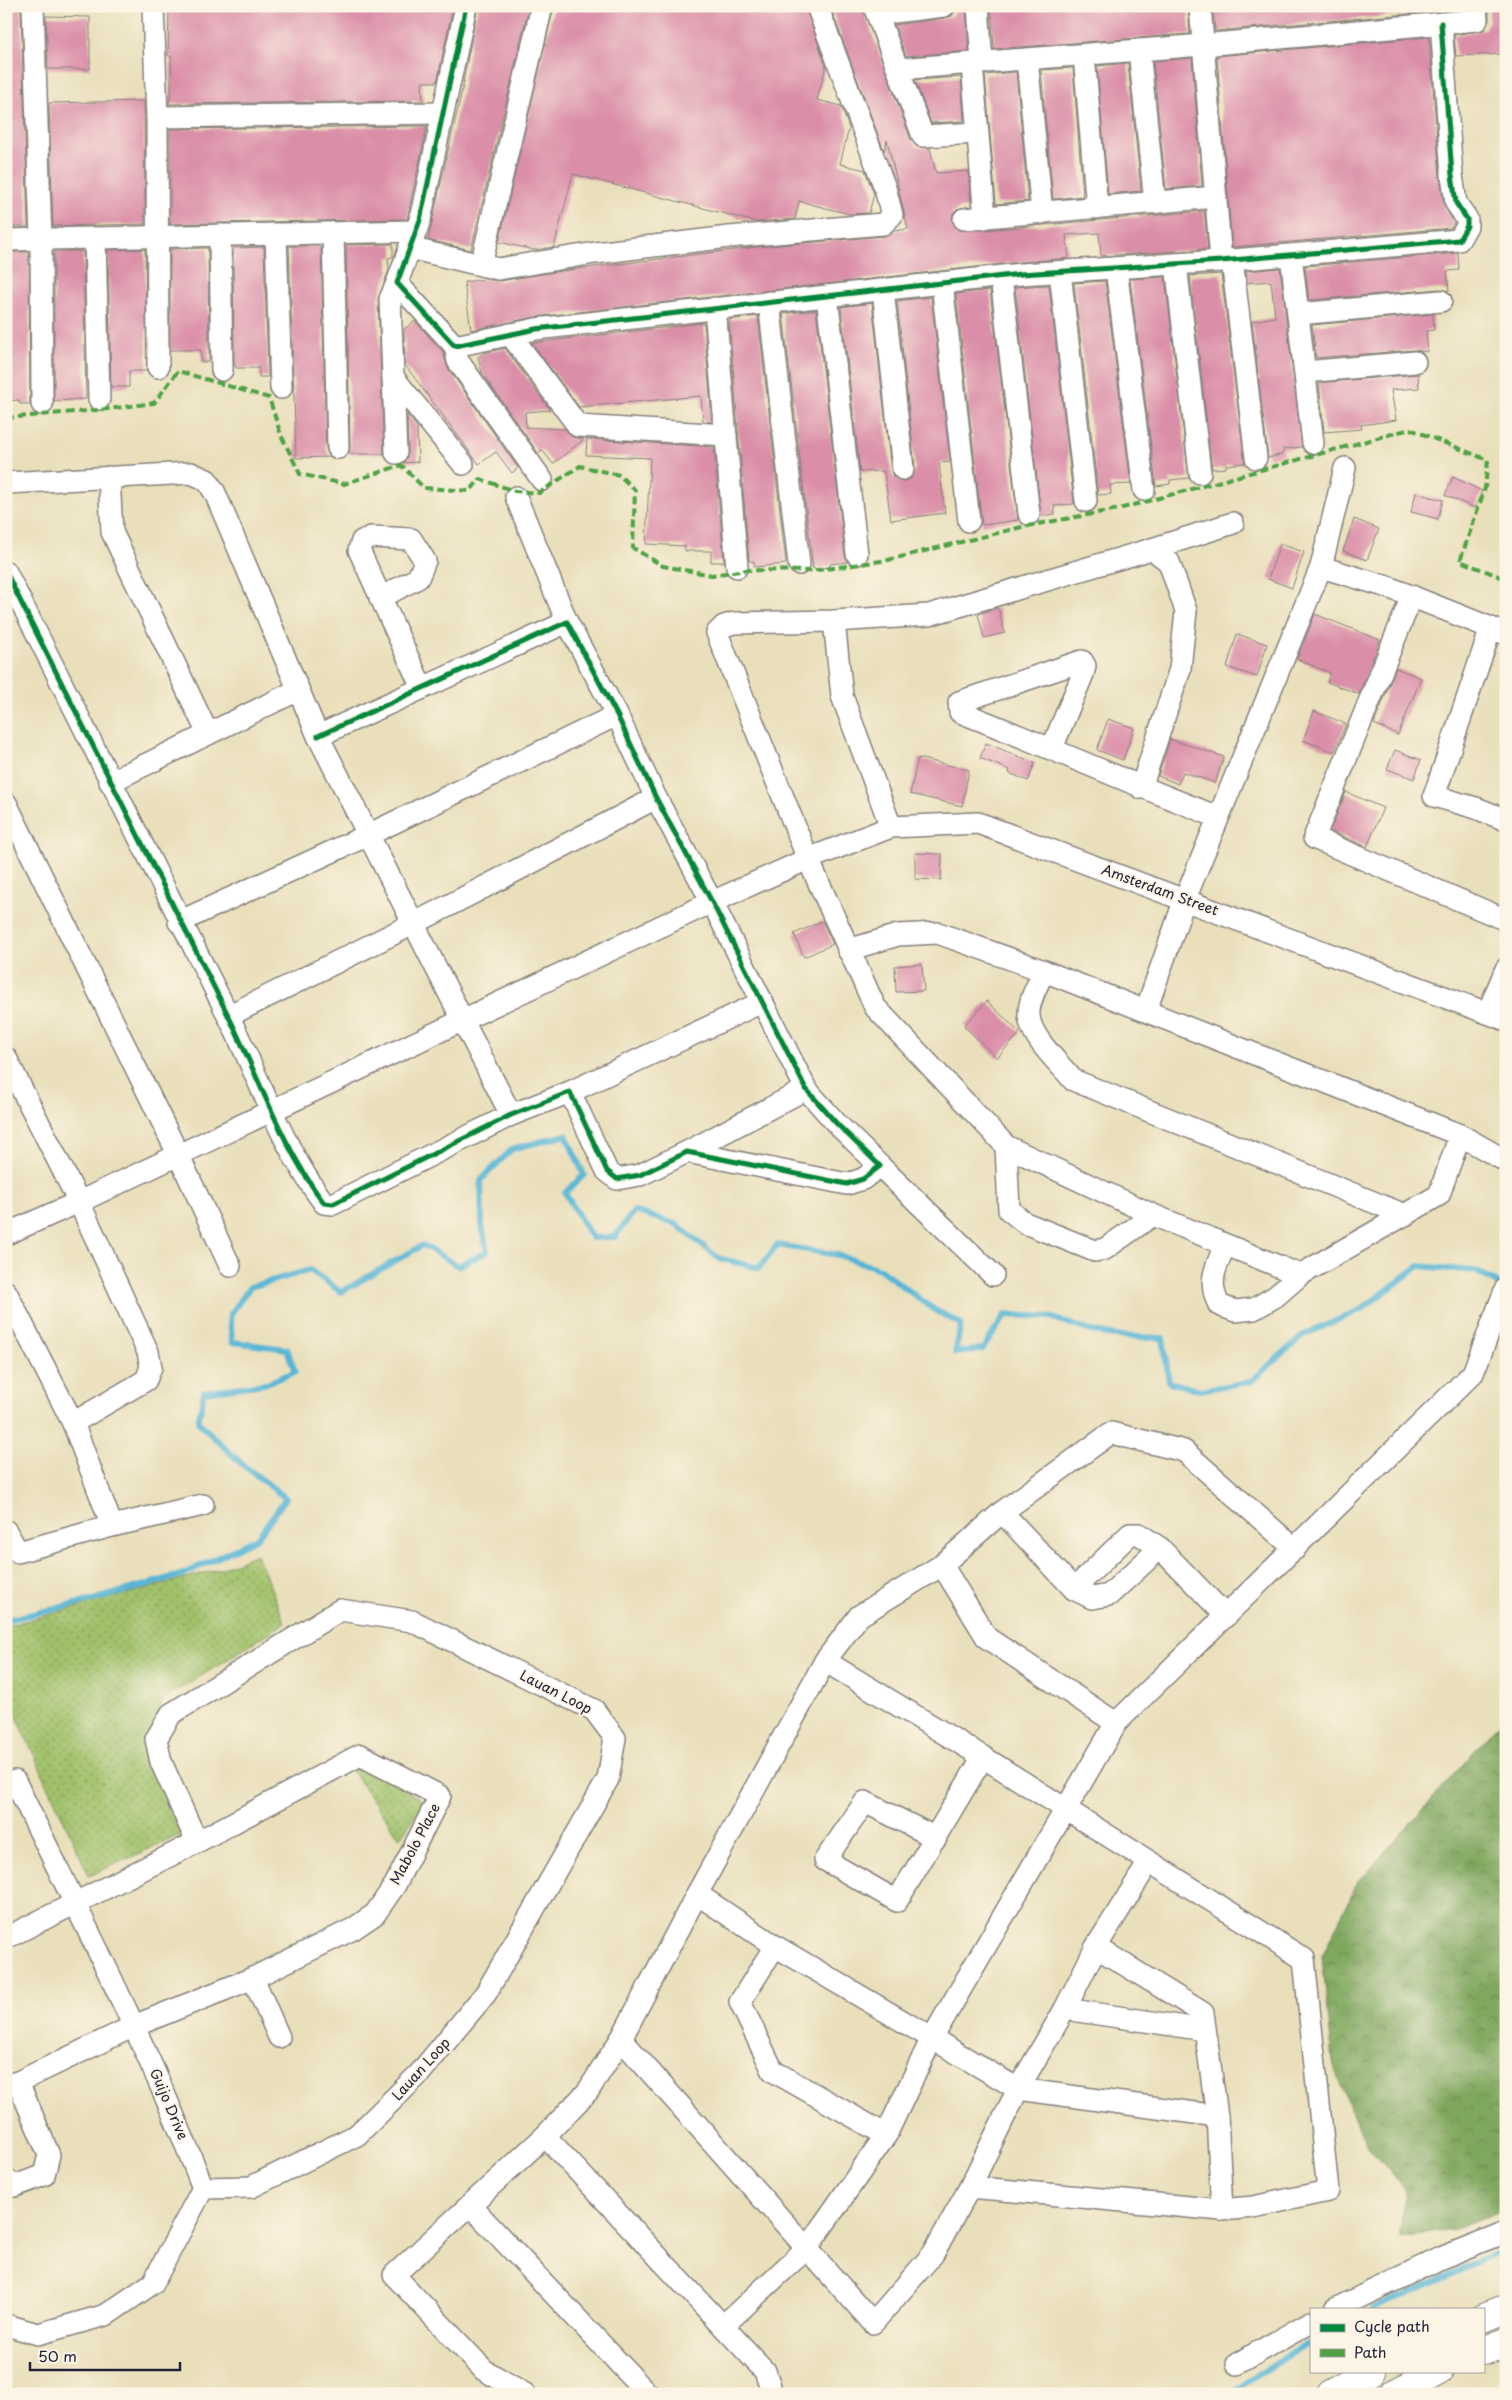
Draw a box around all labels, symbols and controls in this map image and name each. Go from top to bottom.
street label: Amsterdam Street [1099,859,1222,921]
street label: Lauan Loop [516,1664,596,1719]
street label: Mabolo Place [384,1799,445,1888]
street label: Lauan Loop [387,2032,455,2105]
street label: Guijo Drive [145,2065,194,2143]
legend [1310,2308,1484,2372]
text: Cycle path [1354,2314,1430,2337]
scale bar [30,2340,180,2372]
text: Path [1354,2340,1386,2363]
text: 50 m [38,2344,77,2367]

